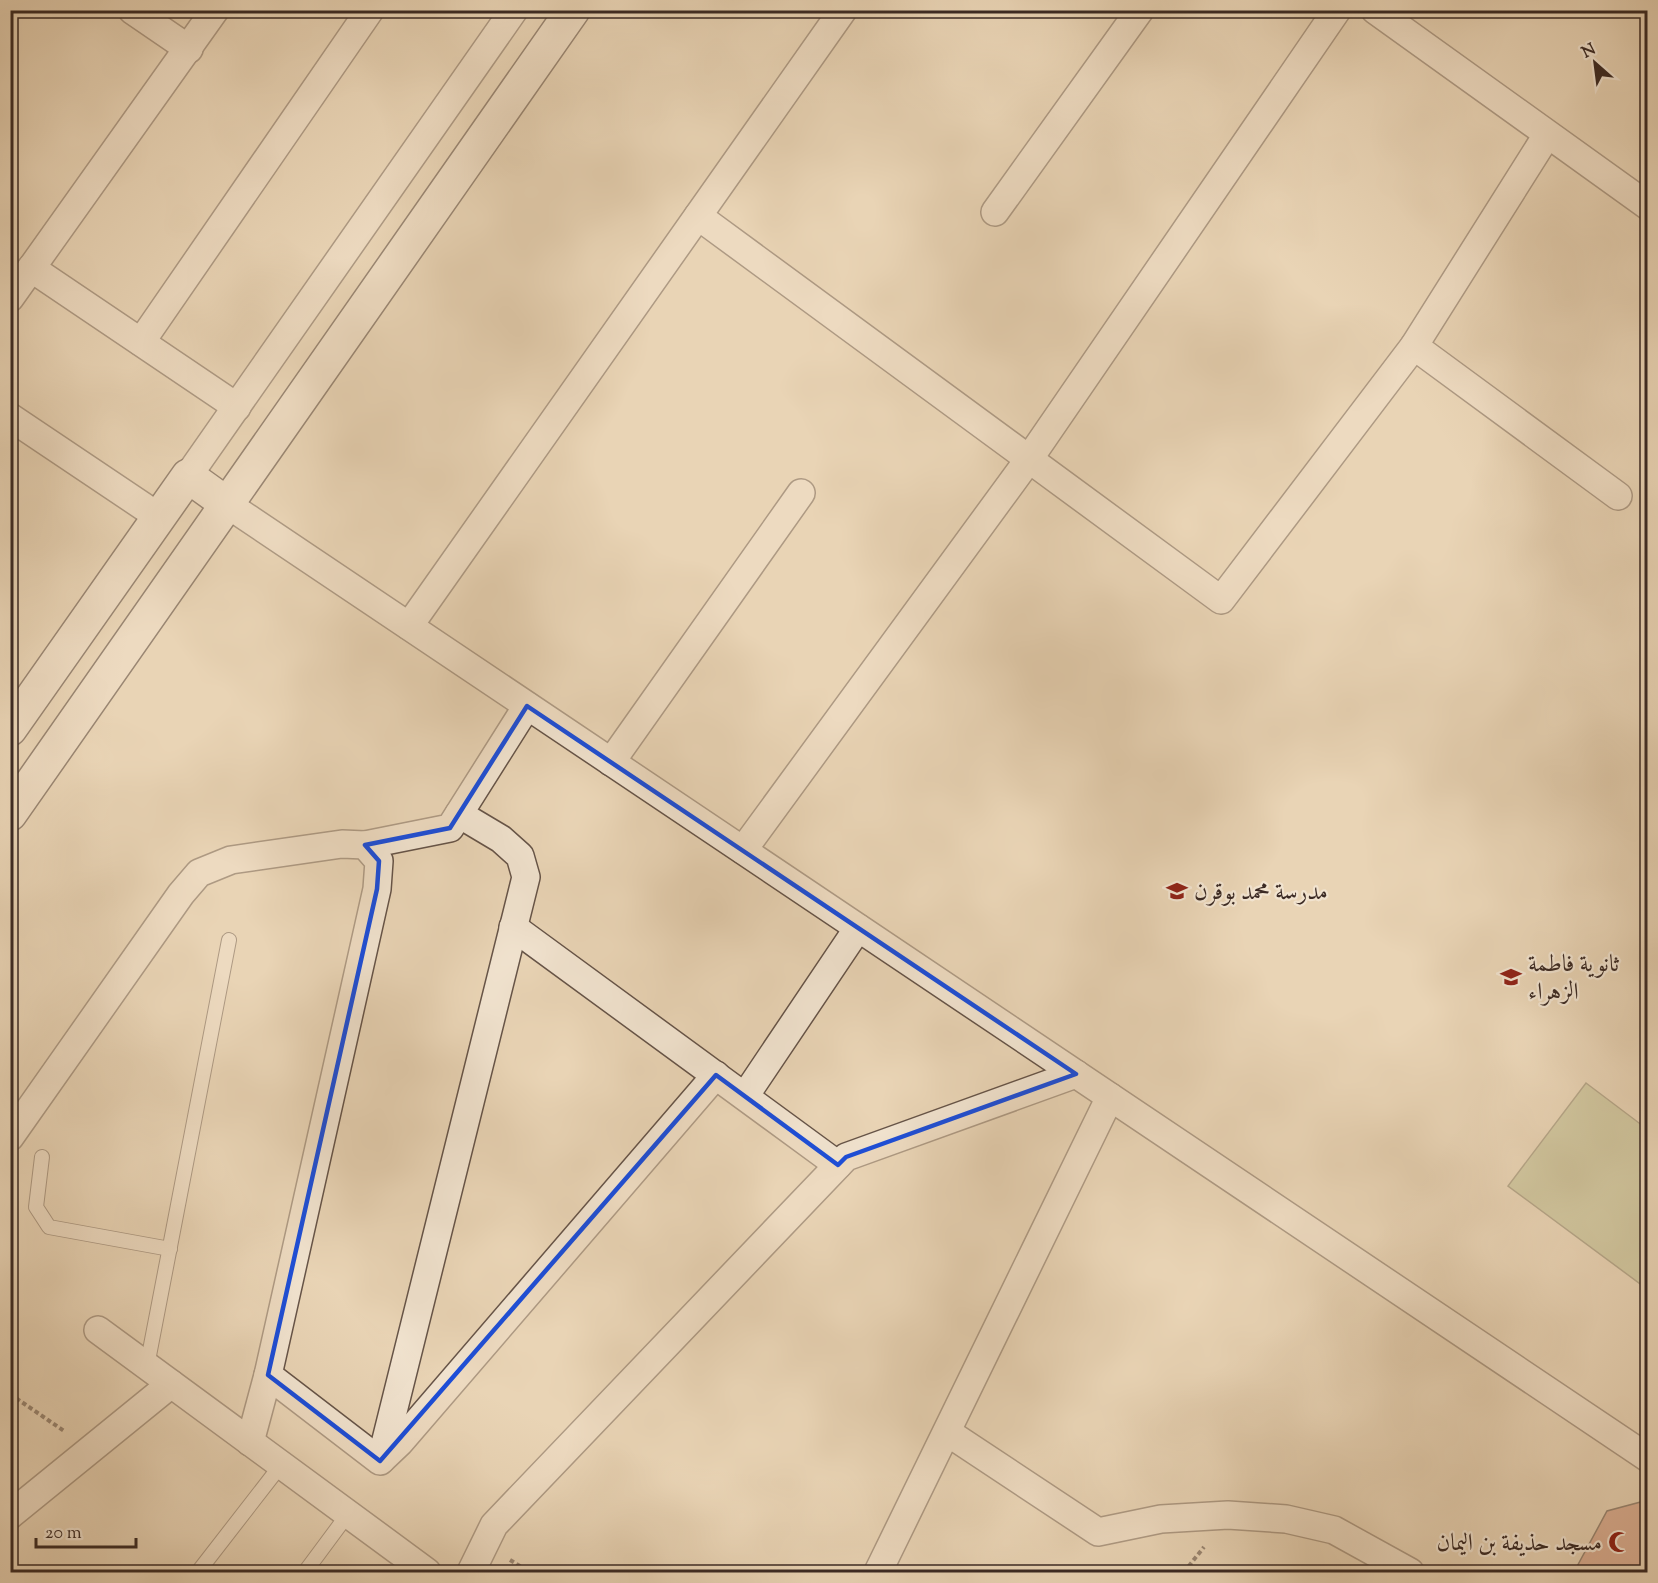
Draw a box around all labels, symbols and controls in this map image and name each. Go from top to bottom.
north arrow [1565,33,1625,93]
text: N [1578,39,1600,65]
place label: مدرسة محمد بوقرن [1194,876,1328,910]
school or university icon: مدرسة محمد بوقرن [1165,879,1189,903]
place label: ثانوية فاطمة الزهراء [1528,948,1619,1010]
school or university icon: ثانوية فاطمة الزهراء [1499,965,1523,989]
scale bar [36,1511,136,1549]
text: 20 m [45,1521,82,1547]
place label: مسجد حذيفة بن اليمان [1437,1527,1602,1561]
mosque icon: مسجد حذيفة بن اليمان [1607,1530,1631,1554]

